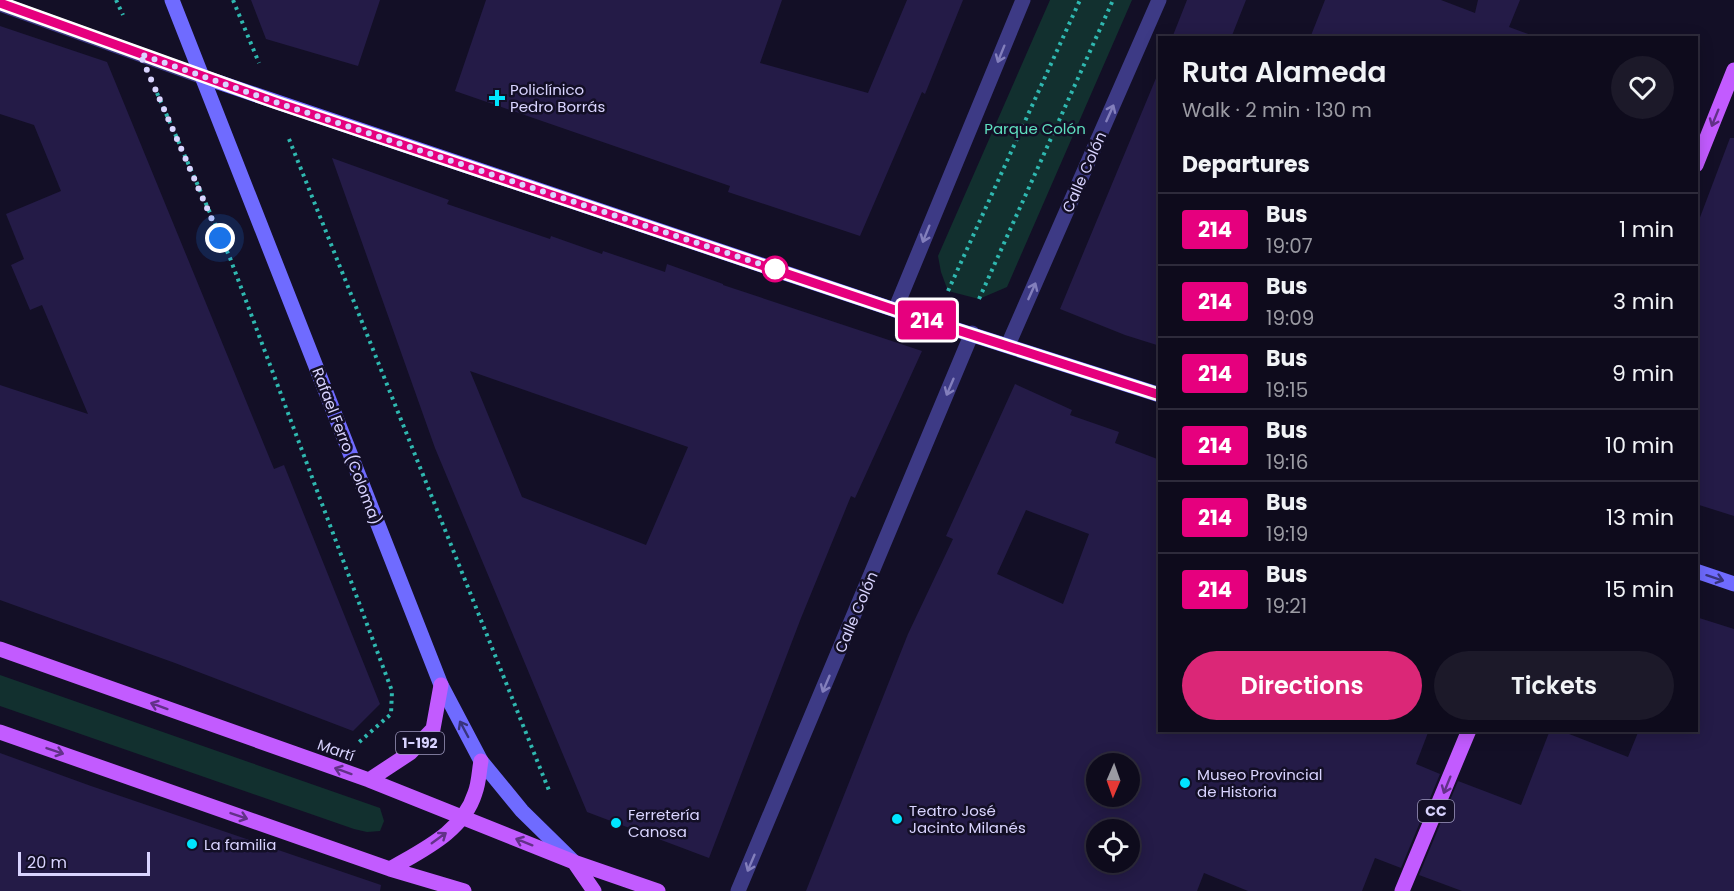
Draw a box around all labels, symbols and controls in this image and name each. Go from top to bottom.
one-way arrow [995,44,1006,63]
text: Ruta Alameda [1182,53,1386,92]
button: heart [1611,56,1674,119]
place label: Policlínico Pedro Borrás [510,79,605,117]
marker: Policlínico Pedro Borrás [488,89,506,107]
text: Walk · 2 min · 130 m [1182,96,1372,124]
one-way arrow [1105,104,1116,122]
one-way arrow [1709,108,1720,126]
park label: Parque Colón [984,118,1086,139]
street label: Calle Colón [1057,128,1111,216]
text: Departures [1182,149,1310,180]
text: Bus [1266,199,1308,230]
text: 1 min [1619,214,1674,245]
text: 214 [1198,215,1232,244]
your location [205,223,235,253]
one-way arrow [920,225,931,243]
text: 19:07 [1266,232,1313,260]
unlabelled marker [762,256,788,282]
text: Bus [1266,271,1308,302]
one-way arrow [1026,283,1038,301]
text: 3 min [1613,286,1674,317]
text: 214 [1198,287,1232,316]
line badge: 214 [892,300,962,340]
text: 19:09 [1266,304,1314,332]
text: 214 [910,306,944,335]
text: Bus [1266,343,1308,374]
text: 9 min [1612,358,1674,389]
text: 214 [1198,359,1232,388]
street label: Rafael Ferro (Coloma) [307,364,387,528]
text: 19:15 [1266,376,1308,404]
one-way arrow [944,378,955,396]
text: Bus [1266,415,1308,446]
text: 10 min [1605,430,1674,461]
text: 214 [1198,431,1232,460]
text: 19:16 [1266,448,1308,476]
text: Bus [1266,487,1308,518]
text: 13 min [1606,502,1674,533]
text: 214 [1198,503,1232,532]
text: 19:19 [1266,520,1308,548]
text: Bus [1266,559,1308,590]
street label: Calle Colón [829,568,883,656]
one-way arrow [1705,573,1724,584]
text: 15 min [1605,574,1674,605]
text: 214 [1198,575,1232,604]
text: 19:21 [1266,592,1307,620]
button: Directions [1182,651,1422,720]
button: Tickets [1434,651,1674,720]
one-way arrow [820,674,831,692]
one-way arrow [150,699,169,710]
one-way arrow [458,721,470,738]
road number: 1-192 [396,732,444,754]
street label: Martí [315,734,358,766]
one-way arrow [45,747,64,758]
north arrow [1086,753,1140,807]
map controls [1086,753,1140,873]
one-way arrow [334,764,353,775]
place label: Museo Provincial de Historia [1197,764,1322,802]
one-way arrow [1441,775,1452,793]
marker: Museo Provincial de Historia [1178,776,1192,790]
place label: Teatro José Jacinto Milanés [909,800,1026,838]
road number: CC [1418,800,1454,822]
place label: Ferretería Canosa [628,804,700,842]
one-way arrow [229,812,248,823]
marker: Teatro José Jacinto Milanés [890,812,904,826]
marker: Ferretería Canosa [609,816,623,830]
button: locate [1086,819,1140,873]
one-way arrow [431,832,447,844]
place label: La familia [204,834,276,855]
one-way arrow [516,836,534,847]
marker: La familia [185,837,199,851]
scale bar [18,849,150,876]
text: 20 m [27,851,67,874]
one-way arrow [745,854,756,872]

